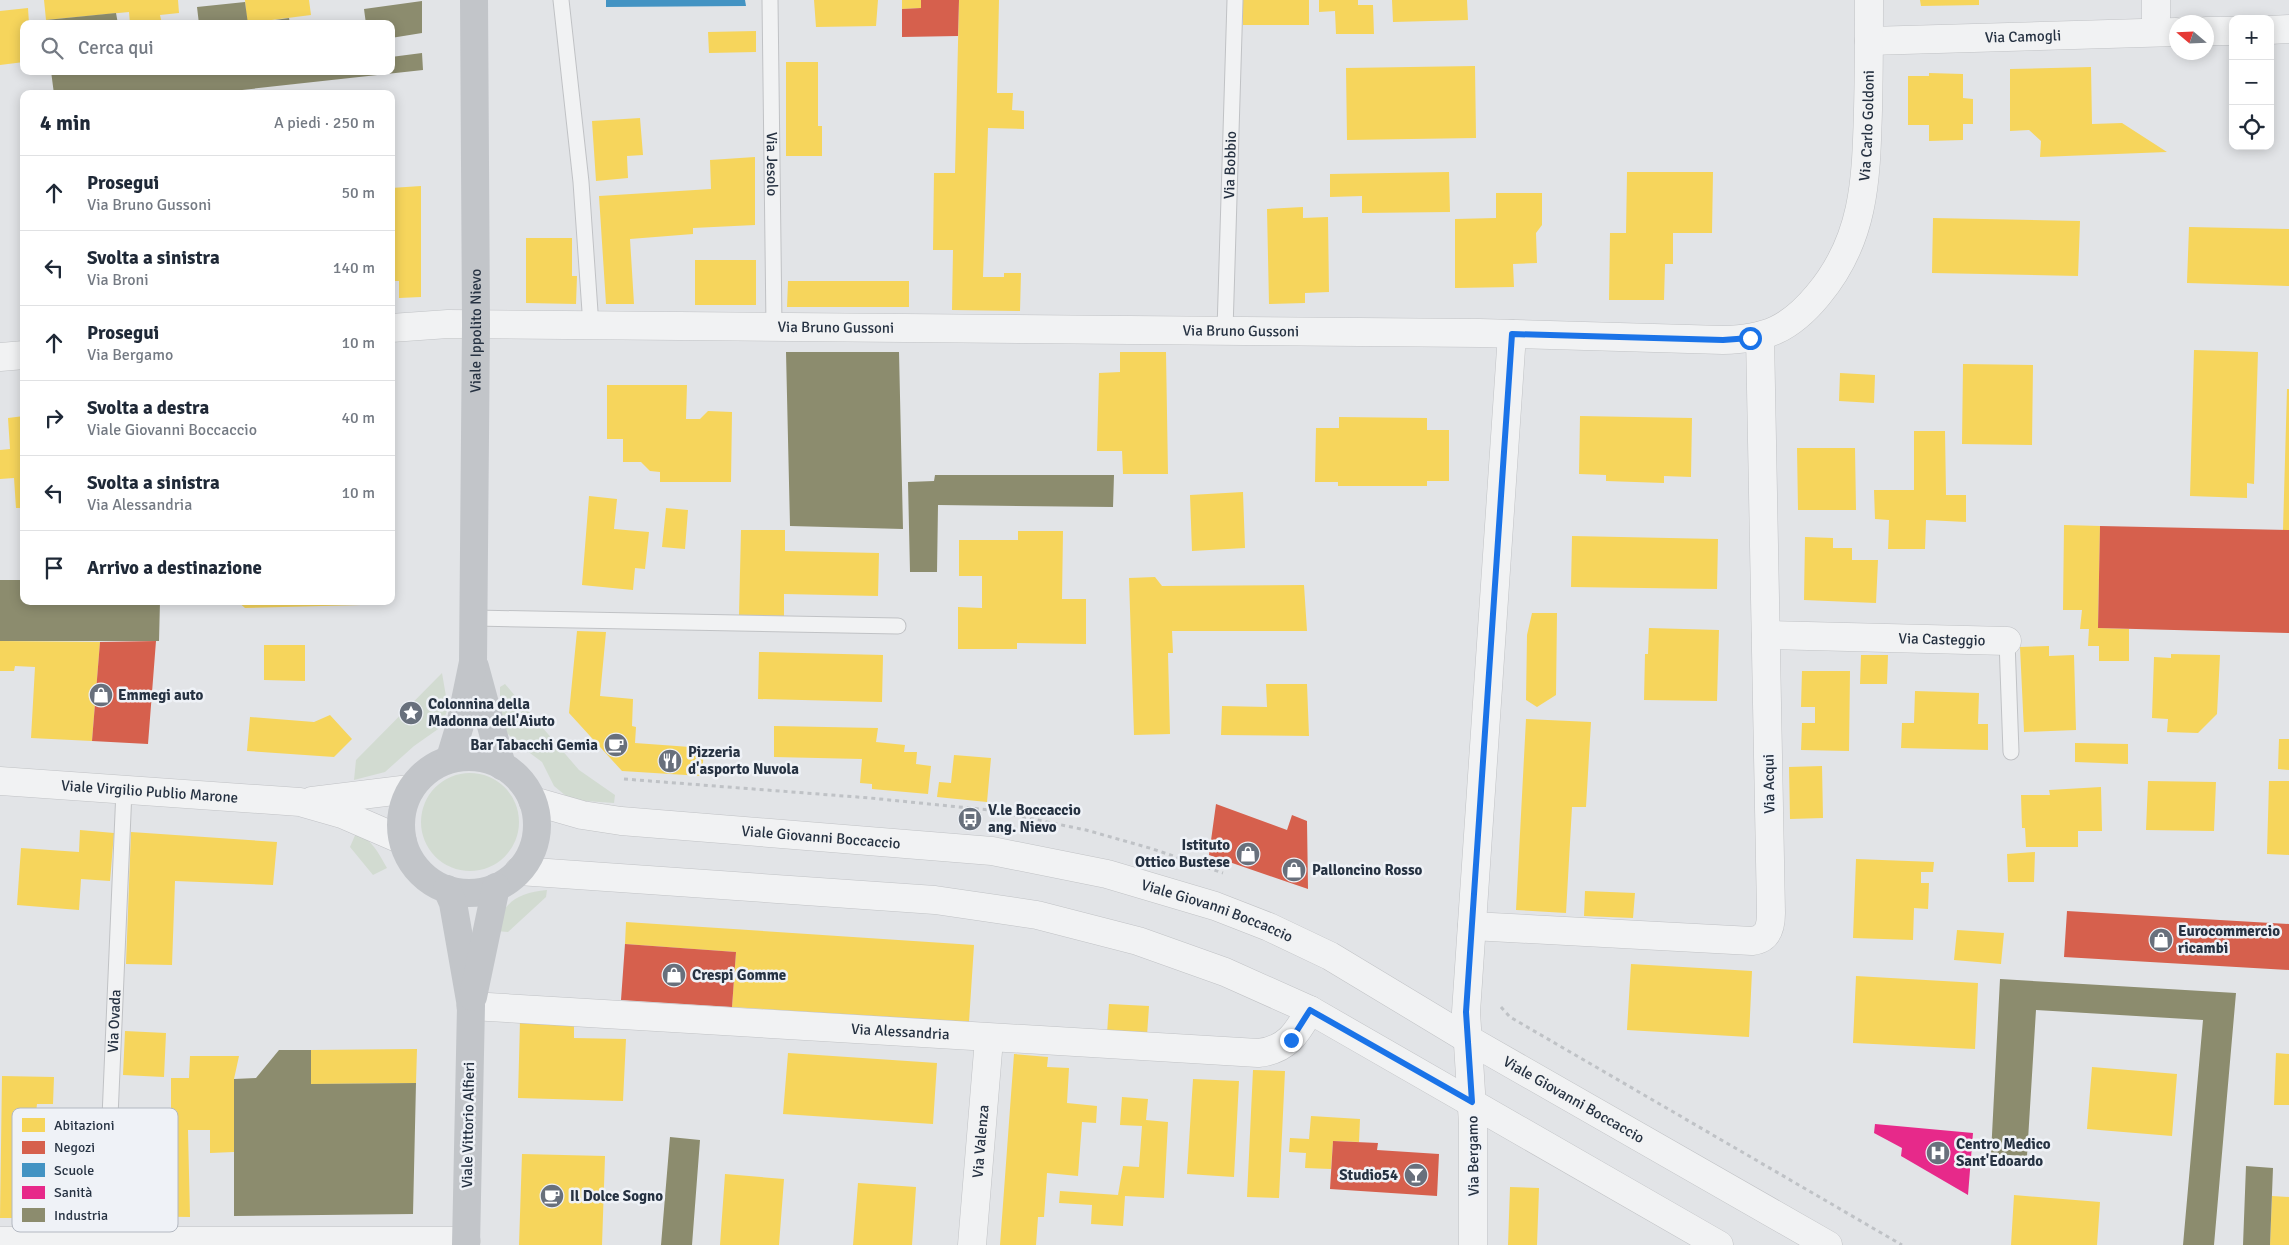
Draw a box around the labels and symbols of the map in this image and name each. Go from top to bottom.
north arrow [2169,15,2214,60]
street label: Via Camogli [1985,26,2061,47]
street label: Via Carlo Goldoni [1855,70,1878,182]
street label: Via Bobbio [1220,131,1240,199]
street label: Via Jesolo [763,132,781,196]
street label: Viale Ippolito Nievo [466,268,485,393]
street label: Via Bruno Gussoni [777,318,894,337]
street label: Via Bruno Gussoni [1182,321,1299,340]
route start [1739,327,1762,350]
street label: Via Casteggio [1898,629,1986,649]
shop icon: Emmegi auto [88,682,114,708]
place label: Emmegi auto [118,686,204,704]
place label: Colonnina della Madonna dell'Aiuto [428,695,555,730]
place icon: Colonnina della Madonna dell'Aiuto [398,700,424,726]
cafe icon: Bar Tabacchi Gemia [603,732,629,758]
place label: Bar Tabacchi Gemia [470,736,598,754]
place label: Pizzeria d'asporto Nuvola [688,743,799,778]
restaurant icon: Pizzeria d'asporto Nuvola [657,748,683,774]
street label: Via Acqui [1759,754,1779,814]
street label: Viale Virgilio Publio Marone [60,776,239,807]
place label: V.le Boccaccio ang. Nievo [988,801,1081,836]
bus stop icon: V.le Boccaccio ang. Nievo [957,806,983,832]
street label: Viale Giovanni Boccaccio [741,822,901,853]
place label: Istituto Ottico Bustese [1135,836,1230,871]
shop icon: Istituto Ottico Bustese [1235,841,1261,867]
shop icon: Palloncino Rosso [1281,857,1307,883]
place label: Palloncino Rosso [1312,861,1423,879]
street label: Viale Giovanni Boccaccio [1139,876,1296,946]
place label: Eurocommercio ricambi [2178,922,2280,957]
shop icon: Eurocommercio ricambi [2148,927,2174,953]
shop icon: Crespi Gomme [661,962,687,988]
place label: Crespi Gomme [692,966,786,984]
street label: Via Ovada [104,989,124,1053]
street label: Via Alessandria [850,1020,950,1044]
route end [1280,1029,1303,1052]
street label: Viale Giovanni Boccaccio [1500,1052,1648,1147]
street label: Viale Vittorio Alfieri [458,1062,478,1188]
street label: Via Valenza [969,1104,993,1179]
legend [12,1108,178,1232]
street label: Via Bergamo [1463,1115,1483,1197]
text: Abitazioni [54,1117,114,1134]
place label: Centro Medico Sant'Edoardo [1956,1135,2051,1170]
text: Negozi [54,1139,95,1156]
hospital icon: Centro Medico Sant'Edoardo [1925,1140,1951,1166]
text: Scuole [54,1162,94,1179]
bar icon: Studio54 [1403,1162,1429,1188]
place label: Studio54 [1339,1166,1398,1184]
cafe icon: Il Dolce Sogno [539,1183,565,1209]
text: Sanità [54,1184,92,1201]
place label: Il Dolce Sogno [570,1187,663,1205]
text: Industria [54,1207,108,1224]

